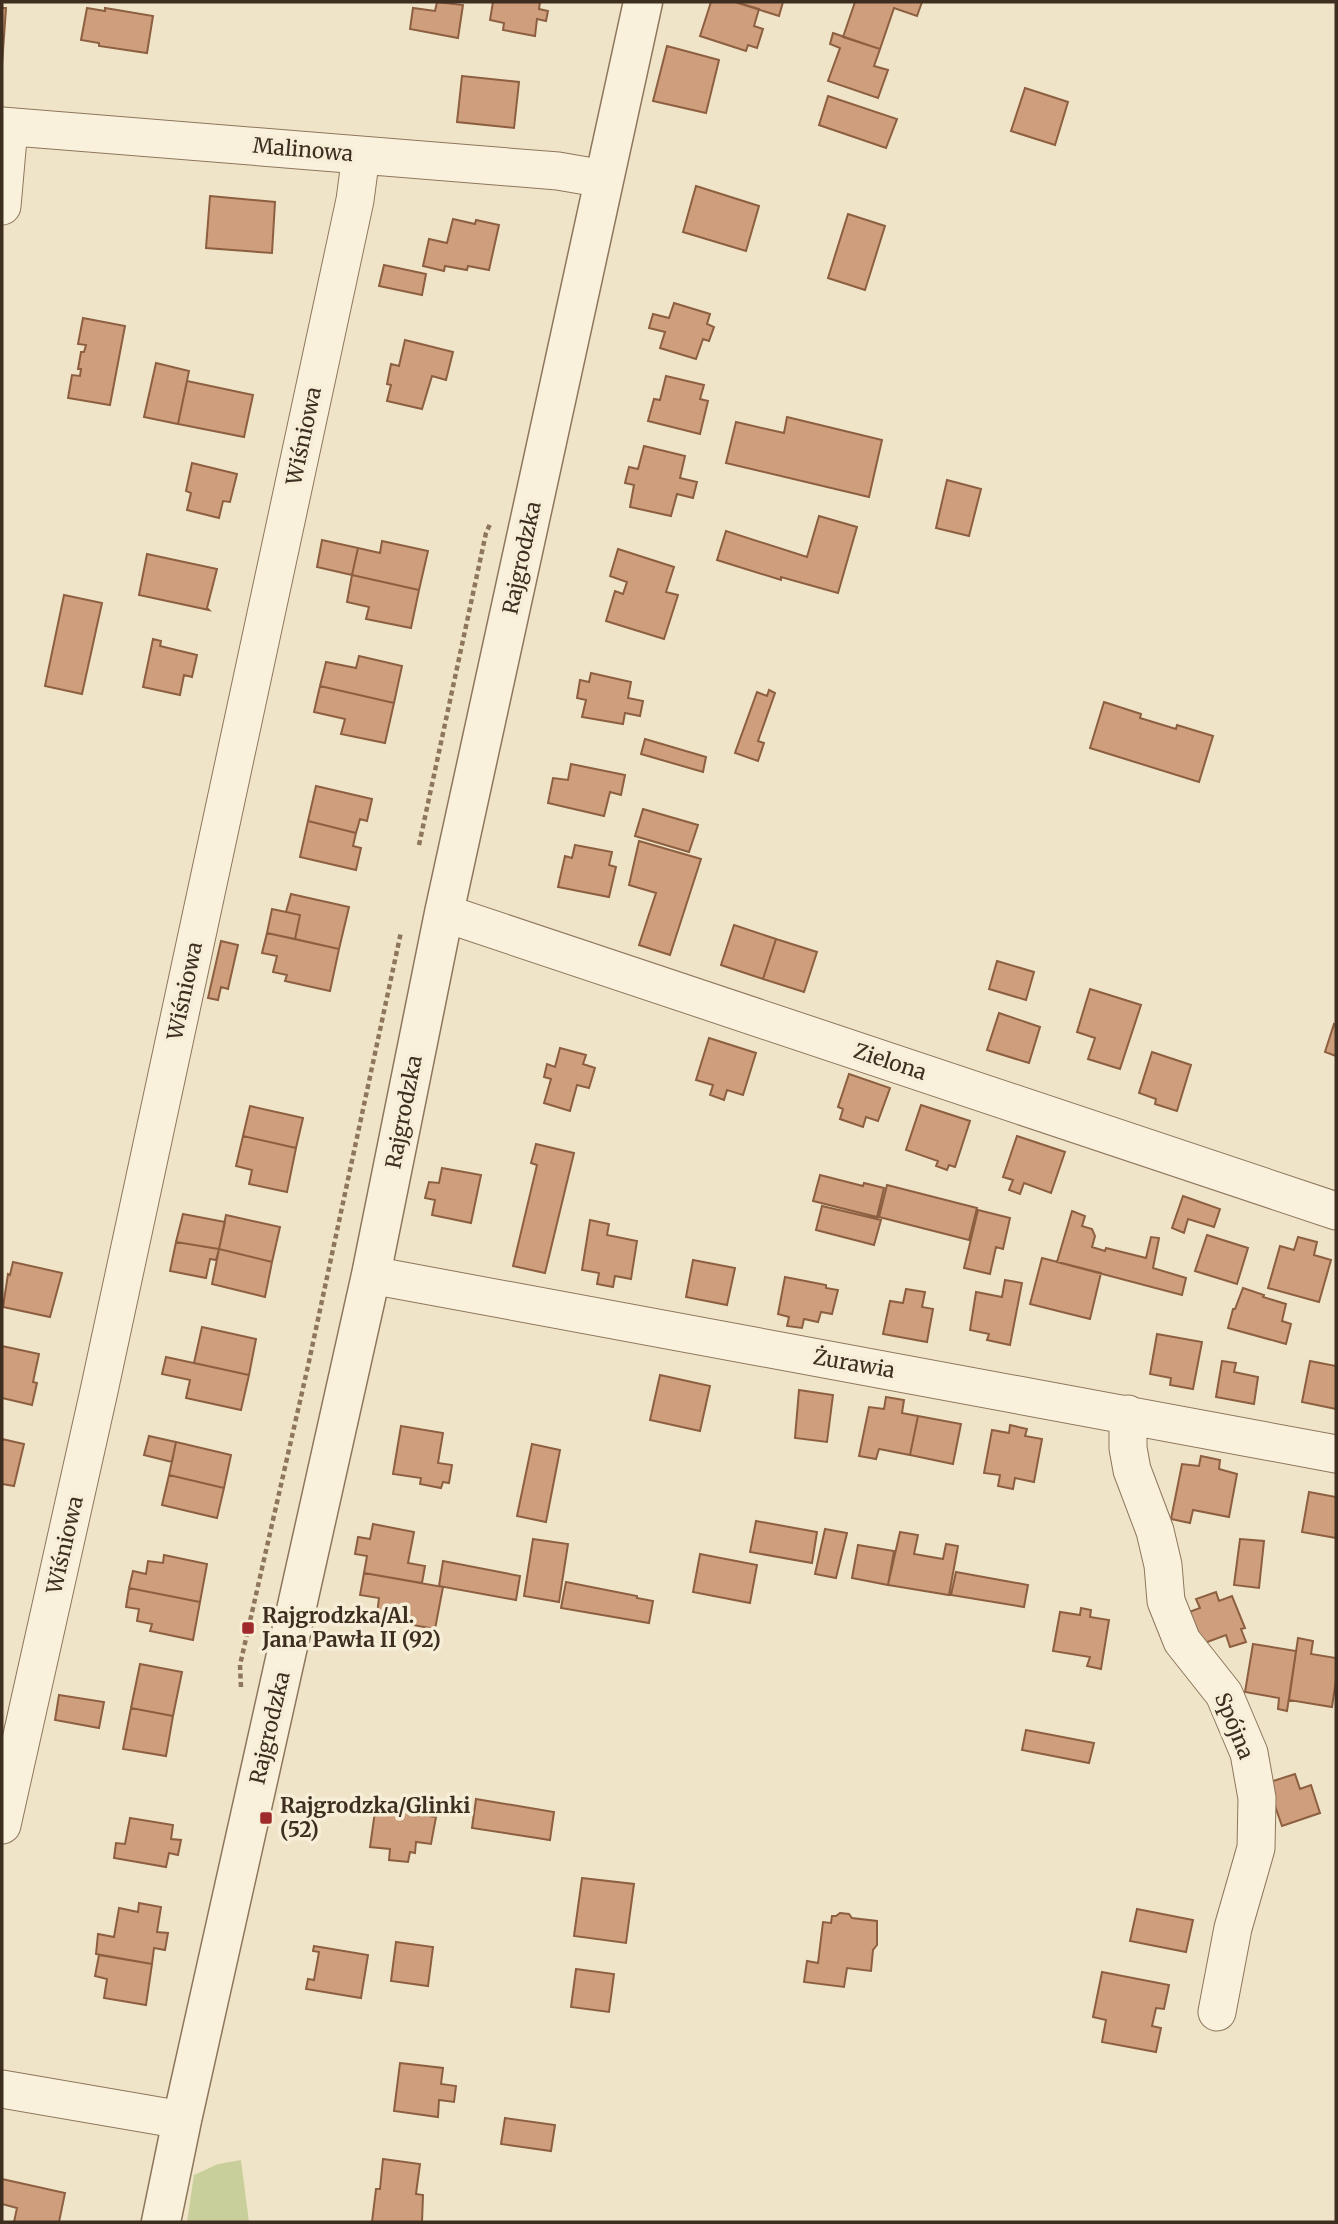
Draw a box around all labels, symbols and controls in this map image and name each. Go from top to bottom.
street label: Malinowa [252,132,354,167]
street label: Wiśniowa [280,384,327,488]
street label: Rajgrodzka [496,499,547,617]
street label: Wiśniowa [161,939,208,1043]
street label: Zielona [850,1037,930,1086]
street label: Rajgrodzka [379,1053,428,1171]
street label: Żurawia [811,1343,897,1384]
street label: Wiśniowa [40,1493,89,1597]
place label: Rajgrodzka/Al. Jana Pawła II (92) [261,1602,441,1653]
marker: Rajgrodzka/Al. Jana Pawła II (92) [240,1620,256,1636]
street label: Rajgrodzka [243,1669,296,1787]
street label: Spójna [1209,1689,1260,1763]
place label: Rajgrodzka/Glinki (52) [280,1792,470,1843]
marker: Rajgrodzka/Glinki (52) [258,1810,274,1826]

